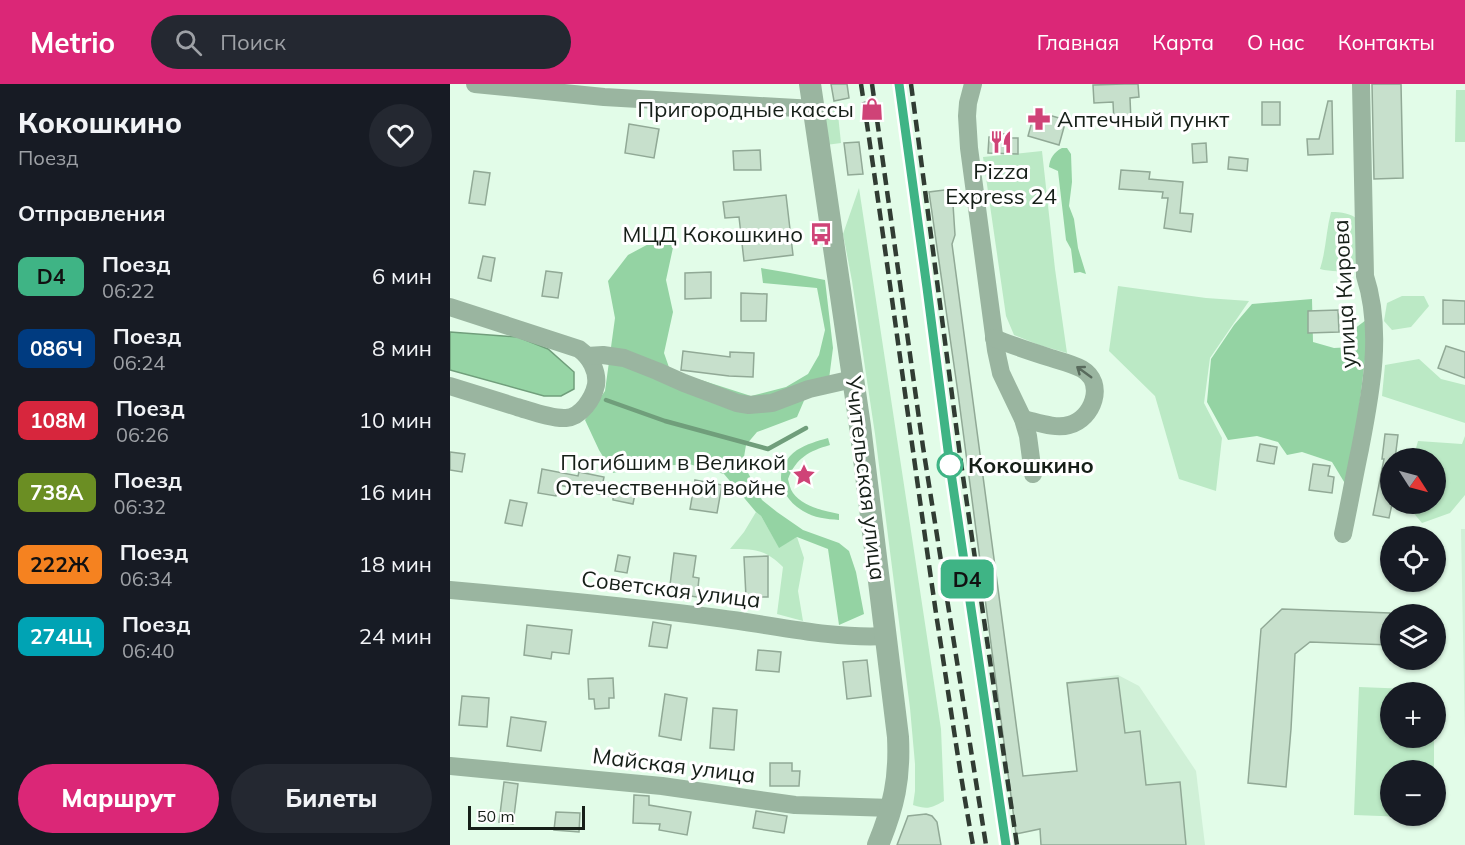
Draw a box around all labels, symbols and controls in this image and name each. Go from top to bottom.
search box [151,15,571,69]
text: Metrio [30,25,115,60]
icon: search [172,26,205,59]
text: Поиск [220,28,286,56]
text: Главная [1037,29,1119,55]
text: Карта [1152,29,1214,55]
text: О нас [1247,29,1305,55]
text: Контакты [1338,29,1435,55]
place label: Пригородные кассы [637,95,854,123]
shop icon: Пригородные кассы [859,96,885,122]
button: heart [369,104,432,167]
text: Кокошкино [18,105,182,140]
place label: Аптечный пункт [1057,105,1229,133]
pharmacy icon: Аптечный пункт [1026,106,1052,132]
restaurant icon: Pizza Express 24 [988,129,1014,155]
text: Поезд [18,145,79,170]
place label: Pizza Express 24 [945,157,1057,210]
text: Отправления [18,199,166,227]
street label: улица Кирова [1326,219,1362,369]
place label: МЦД Кокошкино [622,220,803,248]
bus stop icon: МЦД Кокошкино [808,221,834,247]
text: Поезд [102,250,171,278]
text: 6 мин [372,262,432,290]
text: D4 [37,263,65,289]
text: 06:22 [102,278,155,303]
text: Поезд [113,322,181,350]
text: 8 мин [372,334,432,362]
text: 086Ч [30,335,83,361]
text: 06:24 [113,350,165,375]
one-way arrow [1076,366,1092,379]
street label: Учительская улица [839,373,892,582]
text: Поезд [116,394,185,422]
text: 10 мин [359,406,432,434]
text: 108М [30,407,86,433]
text: 06:26 [116,422,169,447]
place label: Погибшим в Великой Отечественной войне [555,448,786,501]
north arrow [1380,448,1446,514]
map controls [1380,448,1446,826]
place label: Кокошкино [968,451,1094,479]
marker: Кокошкино [937,452,963,478]
place icon: Погибшим в Великой Отечественной войне [791,462,817,488]
text: Поезд [114,466,182,494]
text: 16 мин [359,478,432,506]
text: 738А [30,479,84,505]
text: 06:32 [114,494,166,519]
button: locate [1380,526,1446,592]
text: Поезд [120,538,188,566]
text: 18 мин [359,550,432,578]
text: 222Ж [30,551,90,577]
line badge: D4 [940,560,994,598]
street label: Советская улица [580,564,762,614]
text: 06:34 [120,566,172,591]
text: D4 [953,566,981,592]
button: layers [1380,604,1446,670]
text: Поезд [122,610,190,638]
text: 24 мин [359,622,432,650]
text: 274Щ [30,623,92,649]
text: 06:40 [122,638,174,663]
button: + [1380,682,1446,748]
street label: Майская улица [591,741,757,789]
button: − [1380,760,1446,826]
button: Маршрут [18,764,219,833]
button: Билеты [231,764,432,833]
scale bar [468,803,585,830]
text: 50 m [477,806,514,826]

